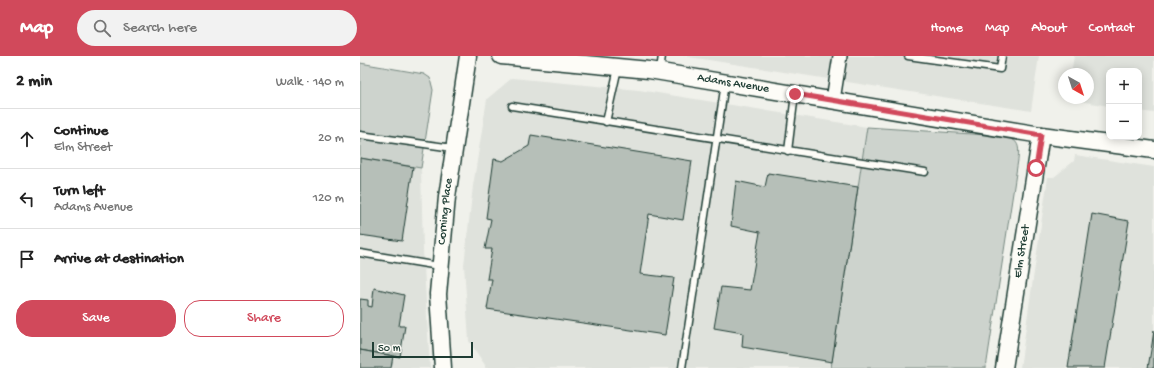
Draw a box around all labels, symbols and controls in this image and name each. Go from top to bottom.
search box [77,10,357,46]
text: Map [20,17,53,40]
icon: search [91,17,113,39]
text: Search here [123,19,197,37]
text: Home [931,20,963,37]
text: Map [985,20,1009,37]
text: About [1031,20,1067,37]
text: Contact [1089,20,1134,37]
north arrow [1058,68,1094,104]
map controls [1106,68,1142,140]
button: + [1106,68,1142,104]
street label: Adams Avenue [696,71,771,97]
text: 2 min [16,72,52,92]
text: Walk · 140 m [276,75,344,90]
route end [786,85,804,103]
button: − [1106,104,1142,140]
text: Continue [54,122,108,140]
icon: ahead [16,128,38,150]
text: 20 m [318,131,344,146]
text: Elm Street [54,140,112,155]
route start [1027,159,1045,177]
street label: Corning Place [436,177,457,245]
text: Turn left [54,182,105,200]
icon: left [16,188,38,210]
text: 120 m [313,191,344,206]
text: Adams Avenue [54,200,133,215]
street label: Elm Street [1011,223,1034,279]
icon: arrive [16,248,38,270]
text: Arrive at destination [54,250,184,268]
button: Save [16,300,176,337]
button: Share [184,300,344,337]
scale bar [372,340,473,359]
text: 50 m [378,343,400,355]

